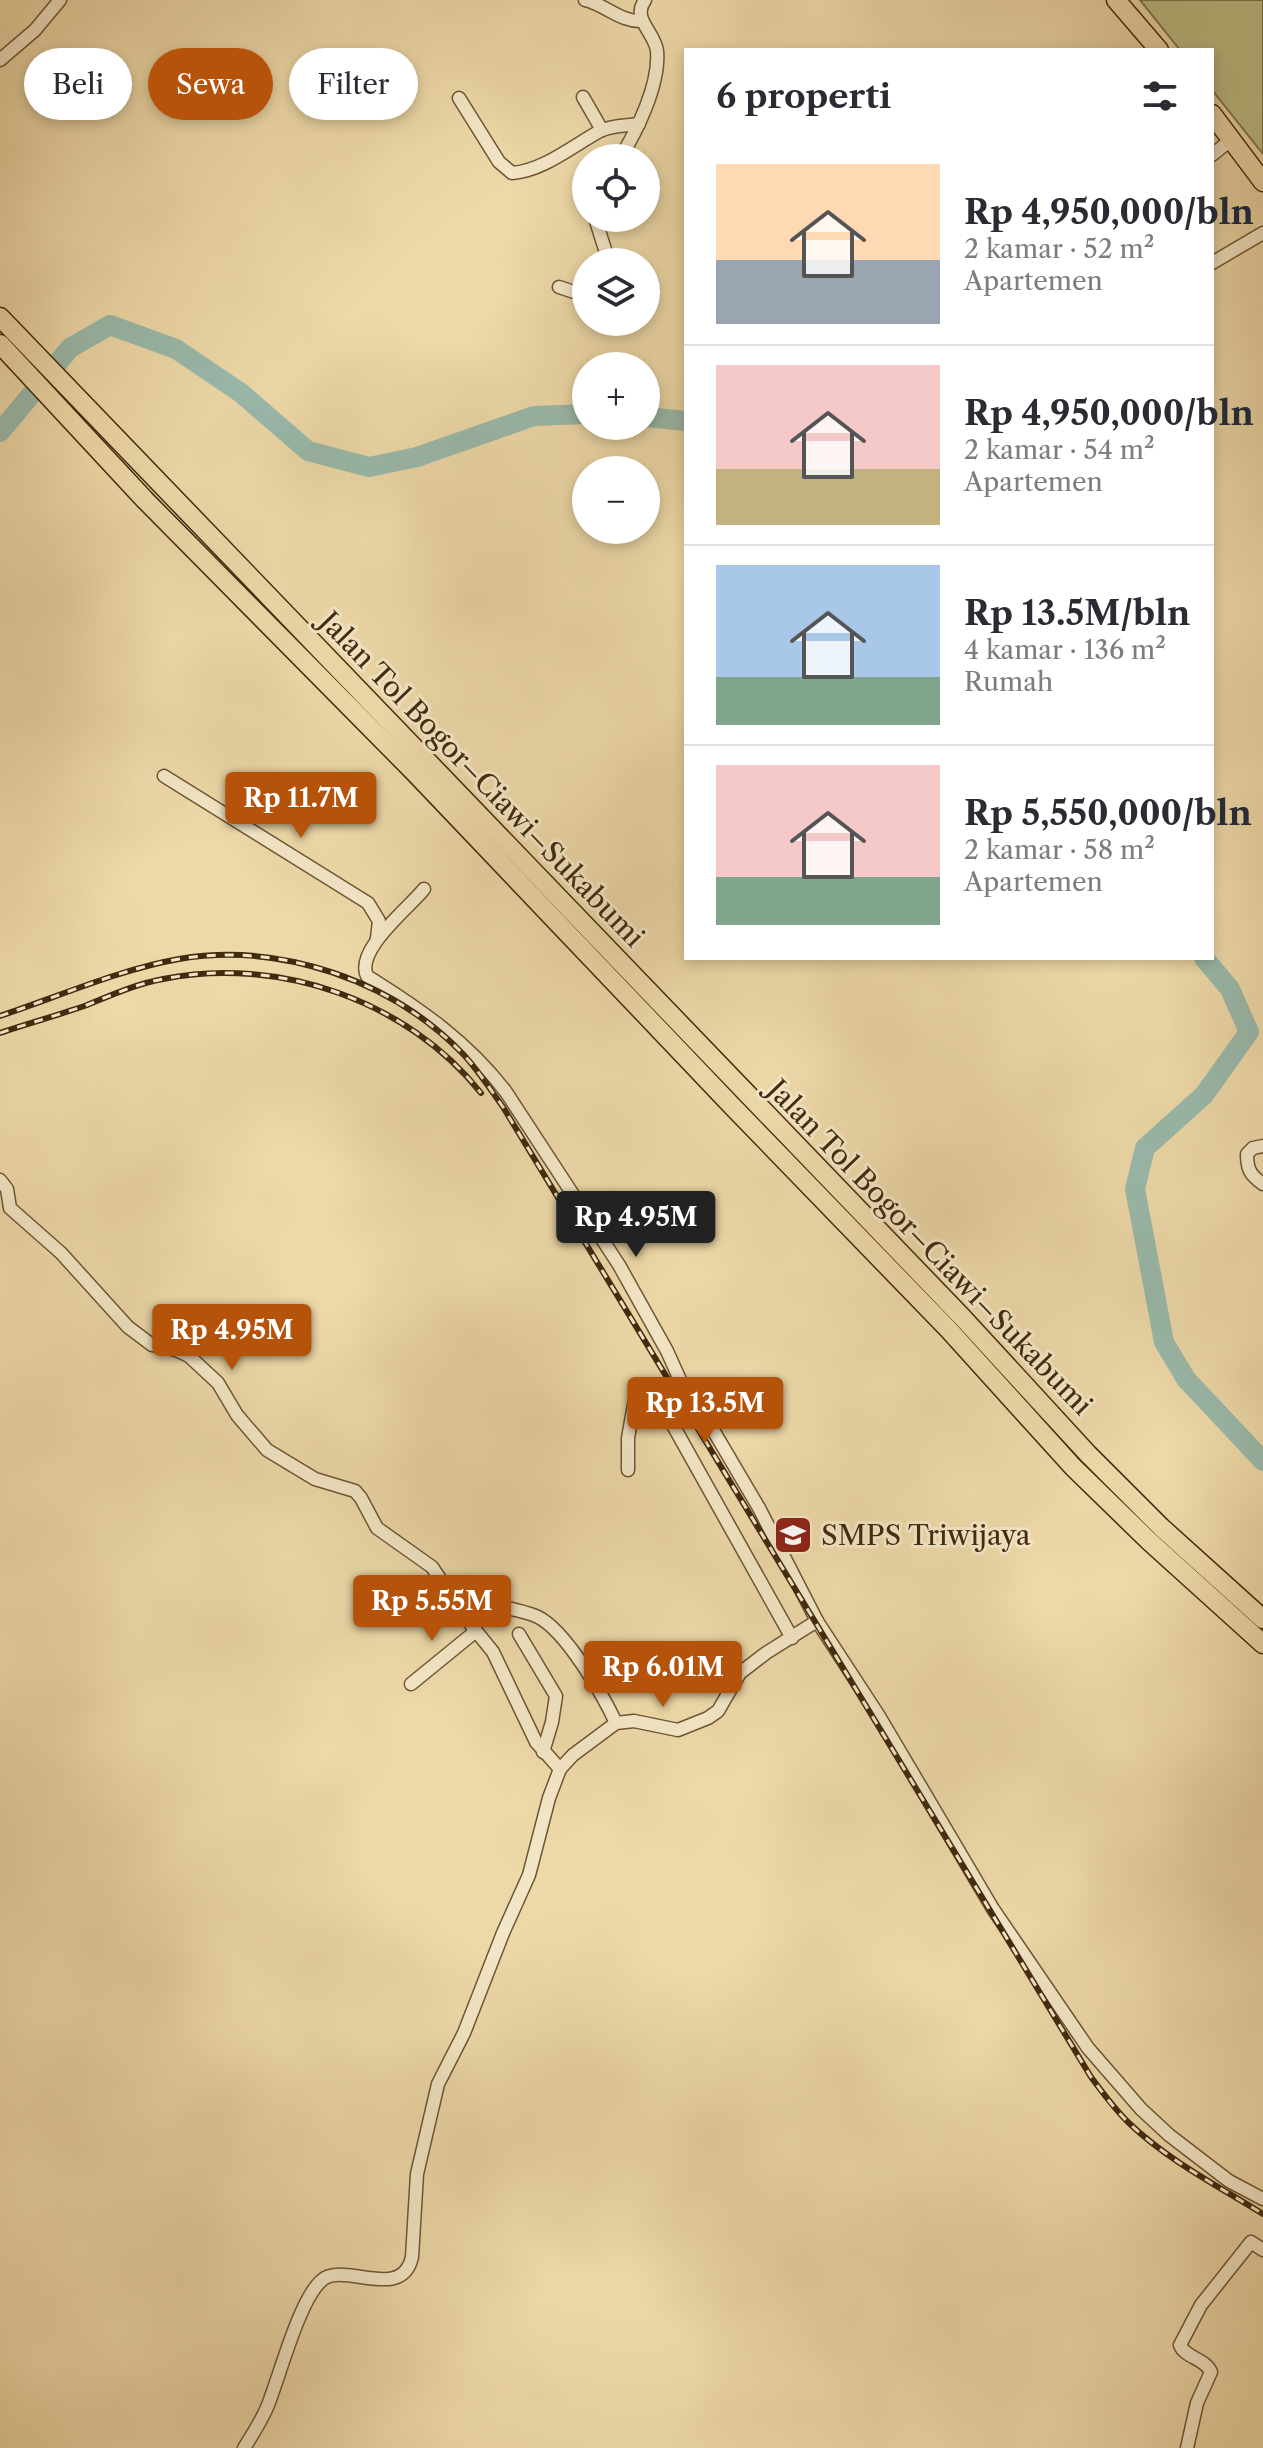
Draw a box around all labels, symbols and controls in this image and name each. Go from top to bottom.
chip: Beli [24,48,132,120]
chip: Sewa [148,48,273,120]
chip: Filter [289,48,418,120]
icon: filters [1138,74,1182,118]
text: 6 properti [716,75,891,117]
map controls [572,144,660,544]
button: locate [572,144,660,232]
text: Rp 4,950,000/bln [964,191,1254,233]
icon: home [780,196,876,292]
text: 2 kamar · 52 m² [964,233,1154,265]
button: layers [572,248,660,336]
text: Apartemen [964,265,1103,297]
button: + [572,352,660,440]
text: Rp 4,950,000/bln [964,392,1254,434]
icon: home [780,397,876,493]
text: 2 kamar · 54 m² [964,434,1155,466]
button: − [572,456,660,544]
text: Apartemen [964,466,1103,498]
text: Rp 13.5M/bln [964,592,1190,634]
icon: home [780,597,876,693]
street label: Jalan Tol Bogor–Ciawi–Sukabumi [310,601,651,954]
text: 4 kamar · 136 m² [964,634,1166,666]
text: Rumah [964,666,1053,698]
pin: Rp 11.7M [218,772,384,840]
text: Rp 11.7M [243,782,359,814]
text: Rp 5,550,000/bln [964,792,1252,834]
icon: home [780,797,876,893]
text: 2 kamar · 58 m² [964,834,1155,866]
text: Apartemen [964,866,1103,898]
street label: Jalan Tol Bogor–Ciawi–Sukabumi [758,1069,1099,1422]
pin: Rp 4.95M [553,1191,719,1259]
text: Rp 4.95M [574,1201,698,1233]
pin: Rp 4.95M [149,1304,315,1372]
text: Rp 4.95M [170,1314,294,1346]
pin: Rp 13.5M [622,1377,788,1445]
text: Rp 13.5M [645,1387,765,1419]
school or university icon: SMPS Triwijaya [772,1514,814,1556]
place label: SMPS Triwijaya [821,1518,1031,1552]
pin: Rp 5.55M [349,1575,515,1643]
text: Rp 5.55M [371,1585,493,1617]
pin: Rp 6.01M [580,1641,746,1709]
text: Rp 6.01M [602,1651,724,1683]

